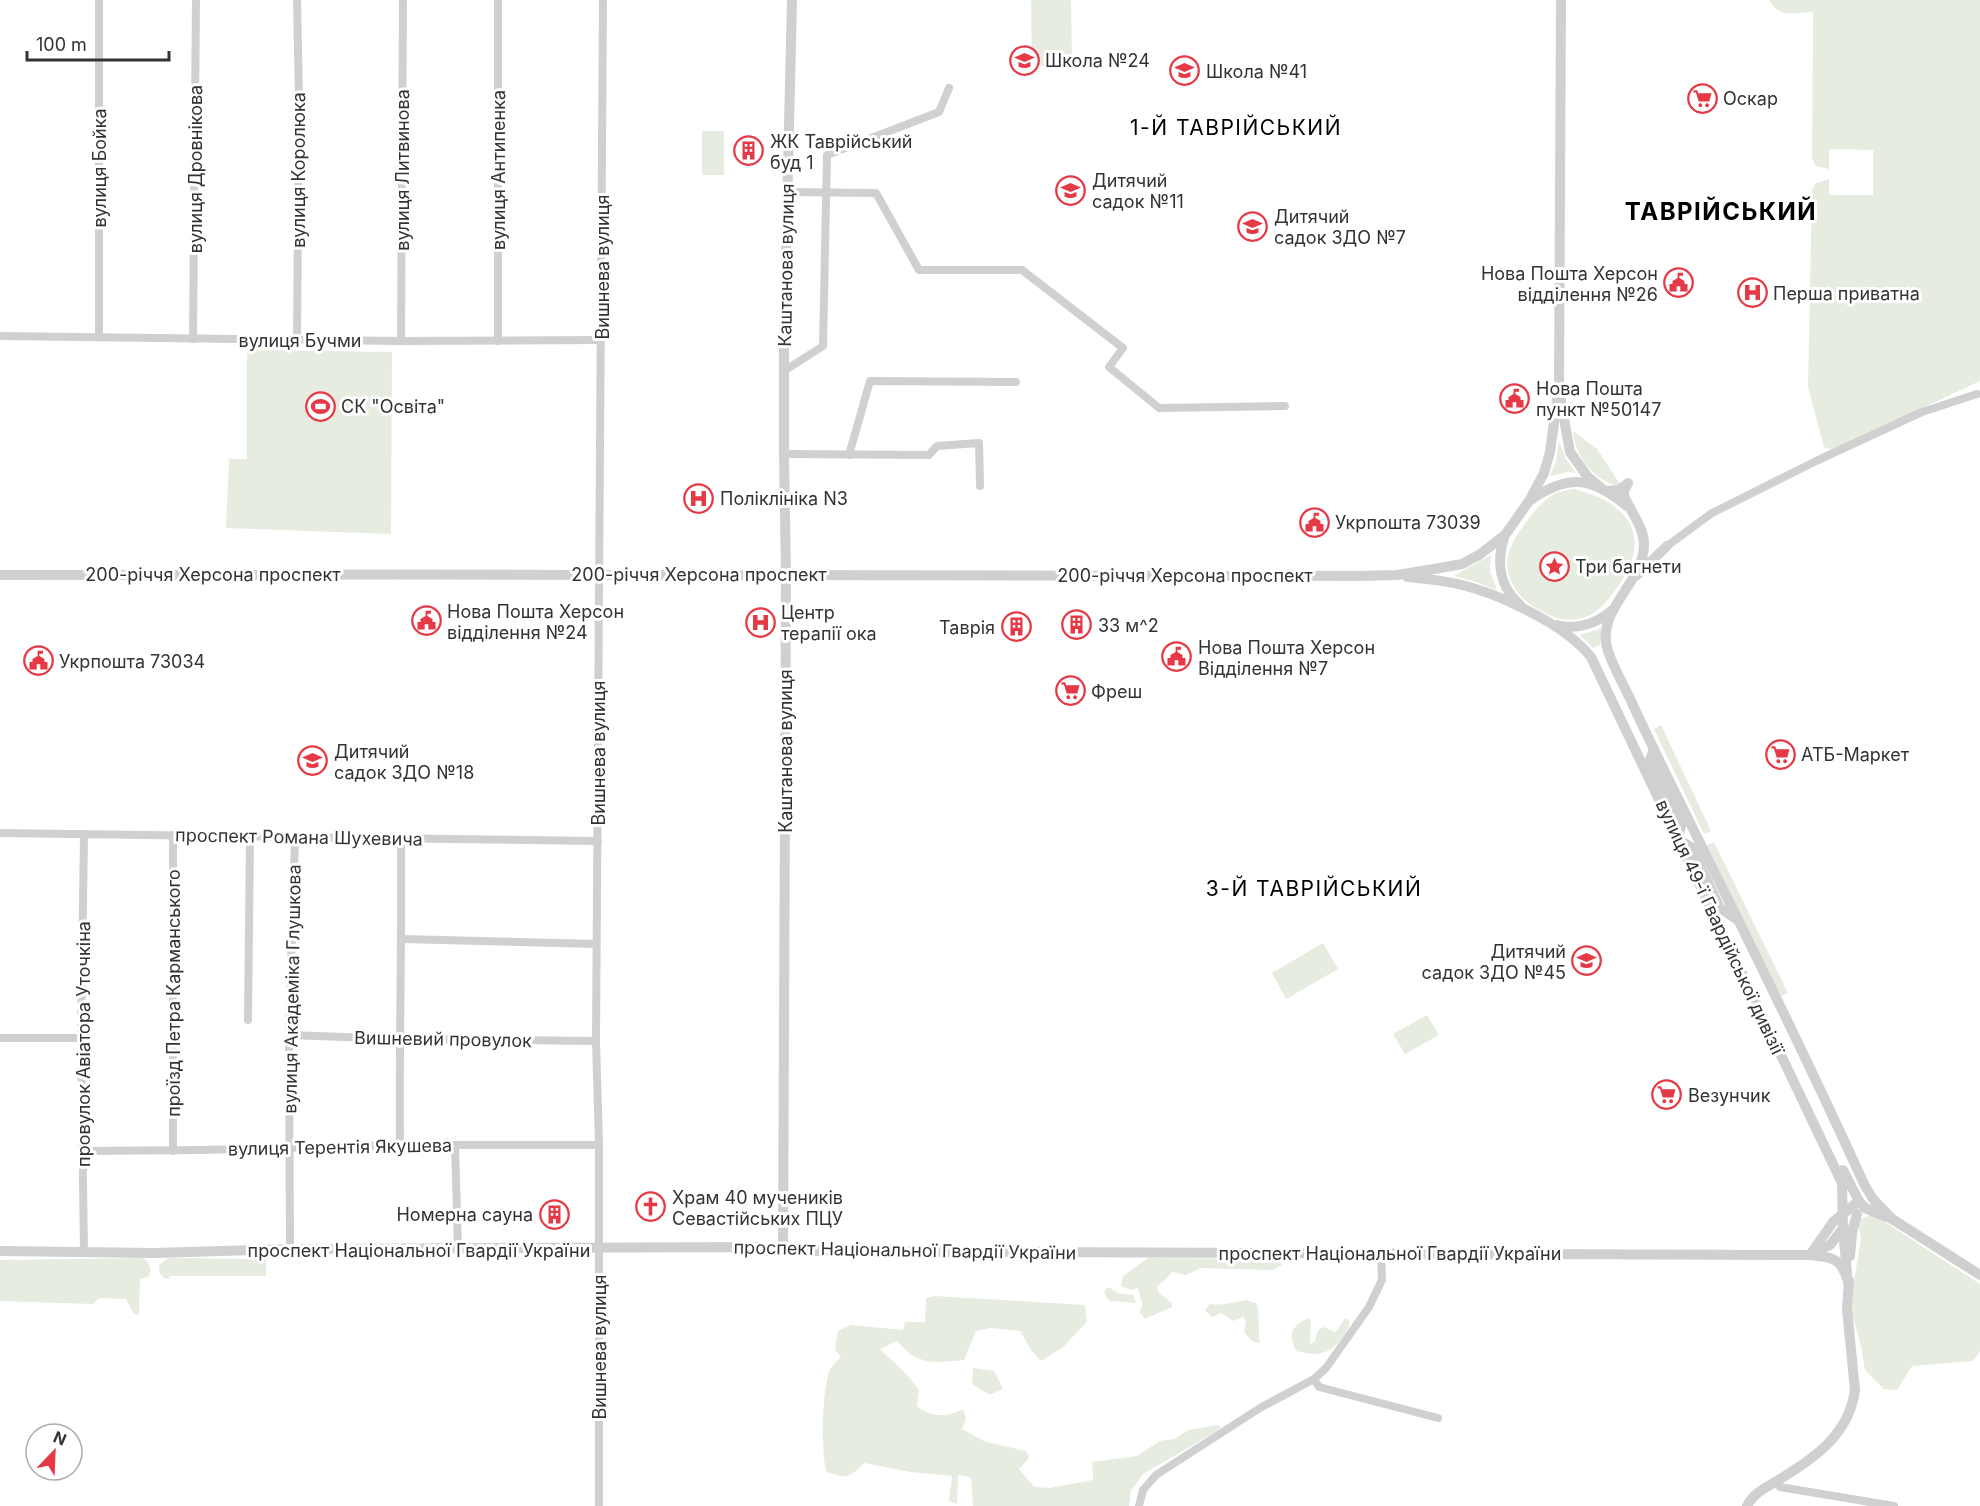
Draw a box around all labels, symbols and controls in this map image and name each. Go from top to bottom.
scale bar [27,24,170,62]
text: 100 m [36,34,87,55]
school or university icon: Школа №24 [1008,44,1040,76]
place label: Школа №24 [1045,50,1150,71]
school or university icon: Школа №41 [1169,55,1201,87]
place label: Школа №41 [1206,61,1307,82]
supermarket icon: Оскар [1686,82,1718,114]
street label: вулиця Дровнікова [185,85,206,253]
place label: Оскар [1723,88,1778,109]
street label: вулиця Литвинова [392,89,413,251]
street label: вулиця Антипенка [488,90,509,250]
street label: вулиця Королюка [288,92,309,248]
street label: вулиця Бойка [89,108,110,228]
district label: 1-Й ТАВРІЙСЬКИЙ [1130,114,1342,140]
place label: ЖК Таврійський буд 1 [770,131,912,173]
building icon: ЖК Таврійський буд 1 [733,135,765,167]
place label: Дитячий садок №11 [1092,170,1184,212]
school or university icon: Дитячий садок №11 [1055,174,1087,206]
street label: Каштанова вулиця [774,183,798,347]
street label: Вишнева вулиця [592,195,613,339]
district label: ТАВРІЙСЬКИЙ [1625,196,1817,226]
place label: Дитячий садок ЗДО №7 [1274,206,1406,248]
school or university icon: Дитячий садок ЗДО №7 [1237,210,1269,242]
place label: Нова Пошта Херсон відділення №26 [1481,263,1658,305]
public building icon: Нова Пошта Херсон відділення №26 [1663,267,1695,299]
hospital icon: Перша приватна [1736,277,1768,309]
place label: Перша приватна [1773,283,1920,304]
street label: вулиця Бучми [239,330,361,351]
place label: Нова Пошта пункт №50147 [1536,378,1661,420]
public building icon: Нова Пошта пункт №50147 [1499,382,1531,414]
sports icon: СК "Освіта" [304,390,336,422]
place label: СК "Освіта" [341,396,445,417]
hospital icon: Поліклініка N3 [683,482,715,514]
place label: Поліклініка N3 [720,488,848,509]
public building icon: Укрпошта 73039 [1298,506,1330,538]
place label: Укрпошта 73039 [1335,512,1481,533]
place icon: Три багнети [1538,550,1570,582]
place label: Три багнети [1575,556,1682,577]
street label: 200-річчя Херсона проспект [85,564,341,585]
street label: 200-річчя Херсона проспект [571,564,827,585]
street label: 200-річчя Херсона проспект [1057,565,1313,586]
place label: Нова Пошта Херсон відділення №24 [447,601,624,643]
place label: Центр терапії ока [781,602,877,644]
public building icon: Нова Пошта Херсон відділення №24 [410,605,442,637]
hospital icon: Центр терапії ока [744,606,776,638]
building icon: 33 м^2 [1061,609,1093,641]
building icon: Таврія [1000,611,1032,643]
place label: 33 м^2 [1098,615,1159,636]
place label: Таврія [939,617,995,638]
place label: Нова Пошта Херсон Відділення №7 [1198,637,1375,679]
public building icon: Нова Пошта Херсон Відділення №7 [1161,641,1193,673]
public building icon: Укрпошта 73034 [22,645,54,677]
place label: Укрпошта 73034 [59,651,205,672]
street label: Каштанова вулиця [775,669,796,833]
supermarket icon: Фреш [1054,675,1086,707]
street label: Вишнева вулиця [588,681,609,825]
place label: Фреш [1091,681,1142,702]
supermarket icon: АТБ-Маркет [1764,738,1796,770]
place label: Дитячий садок ЗДО №18 [334,741,474,783]
place label: АТБ-Маркет [1801,744,1910,765]
school or university icon: Дитячий садок ЗДО №18 [297,745,329,777]
street label: вулиця 49-ї Гвардійської дивізії [1652,796,1789,1059]
street label: проспект Романа Шухевича [175,824,423,850]
street label: вулиця Академіка Глушкова [279,864,305,1114]
street label: проїзд Петра Карманського [163,869,184,1117]
district label: 3-Й ТАВРІЙСЬКИЙ [1206,875,1422,901]
street label: провулок Авіатора Уточкіна [73,921,94,1167]
place label: Дитячий садок ЗДО №45 [1422,941,1566,983]
school or university icon: Дитячий садок ЗДО №45 [1571,945,1603,977]
street label: Вишневий провулок [354,1027,532,1051]
supermarket icon: Везунчик [1651,1079,1683,1111]
place label: Везунчик [1688,1085,1771,1106]
street label: вулиця Терентія Якушева [228,1135,452,1159]
place label: Храм 40 мучеників Севастійських ПЦУ [672,1187,843,1229]
church icon: Храм 40 мучеників Севастійських ПЦУ [635,1191,667,1223]
building icon: Номерна сауна [538,1198,570,1230]
place label: Номерна сауна [396,1204,533,1225]
street label: проспект Національної Гвардії України [733,1237,1077,1263]
street label: проспект Національної Гвардії України [248,1240,590,1261]
street label: проспект Національної Гвардії України [1219,1243,1561,1264]
street label: Вишнева вулиця [589,1275,610,1419]
north arrow [24,1422,84,1482]
text: N [50,1427,69,1450]

